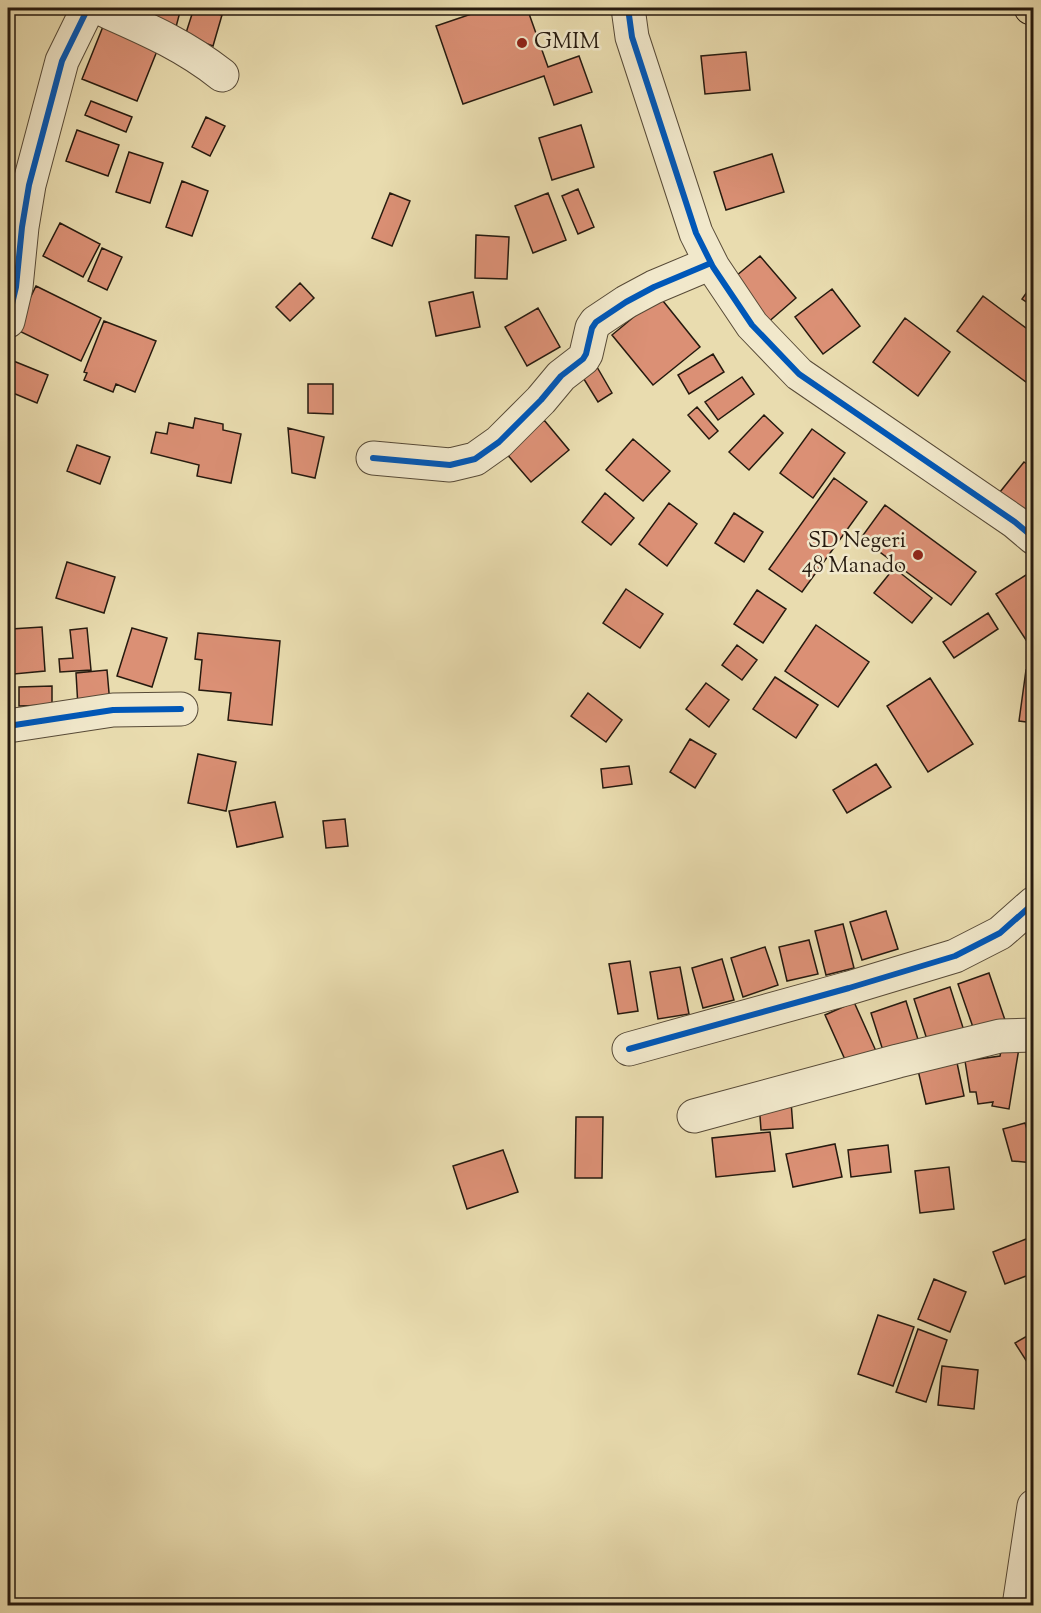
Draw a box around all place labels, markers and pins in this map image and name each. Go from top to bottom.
place label: GMIM [534,27,600,59]
marker: GMIM [515,36,529,50]
place label: SD Negeri 48 Manado [802,526,906,583]
marker: SD Negeri 48 Manado [911,548,925,562]

